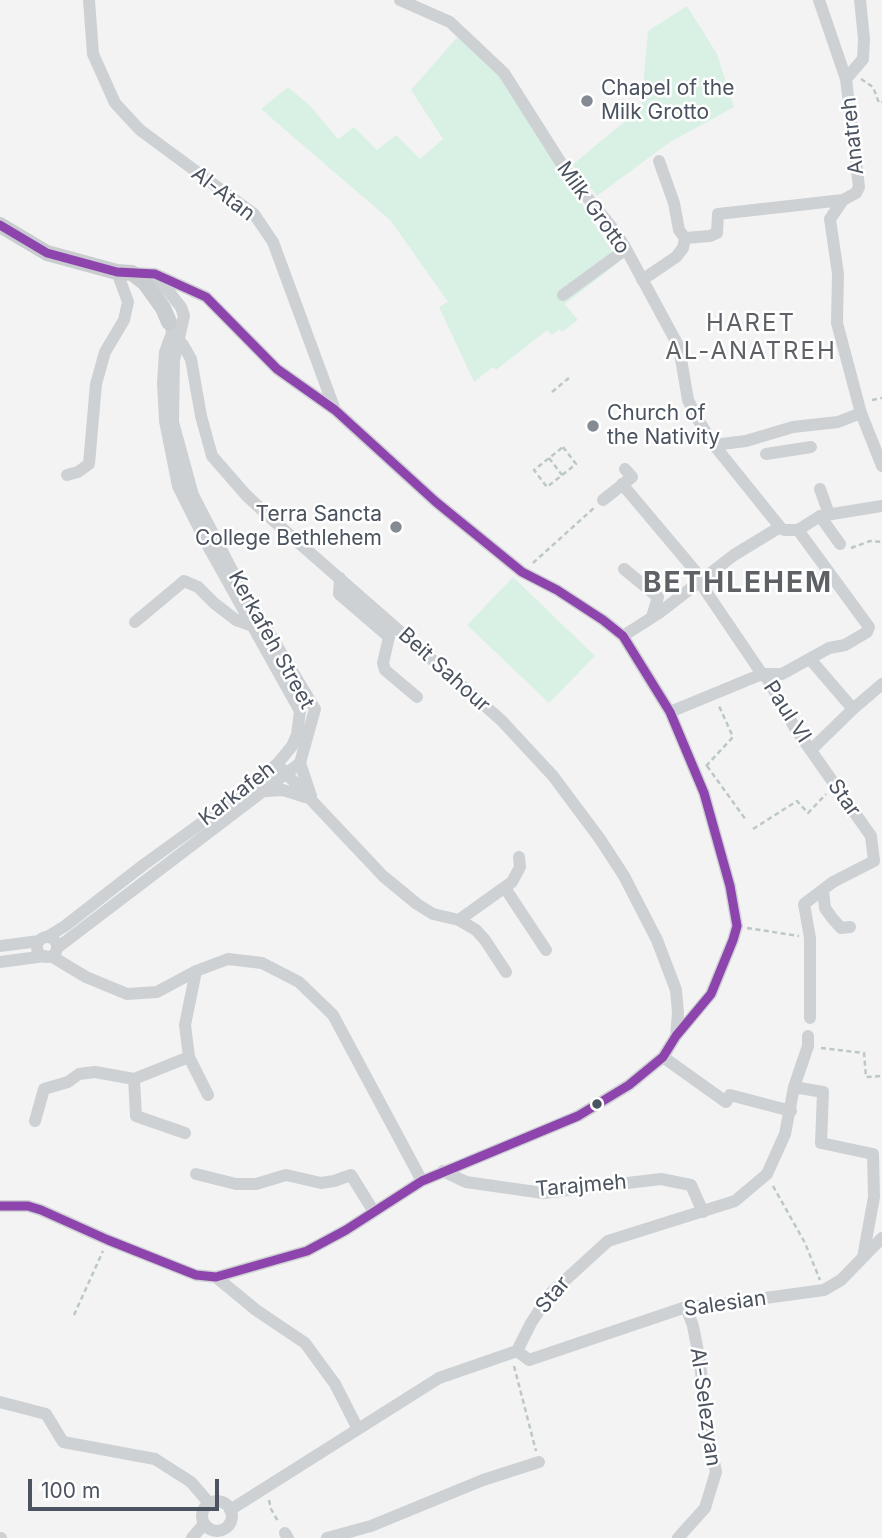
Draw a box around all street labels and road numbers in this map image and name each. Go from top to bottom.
street label: Anatreh [836,96,870,176]
street label: Milk Grotto [551,157,635,259]
street label: Al-Atan [186,161,260,227]
street label: Kerkafeh Street [223,567,319,713]
street label: Beit Sahour [393,622,495,718]
street label: Paul VI [758,676,816,748]
street label: Karkafeh [194,757,280,831]
street label: Star [822,774,866,822]
street label: Tarajmeh [534,1169,628,1203]
street label: Star [530,1272,576,1318]
street label: Salesian [682,1286,768,1322]
street label: Al-Selezyan [684,1346,726,1468]

